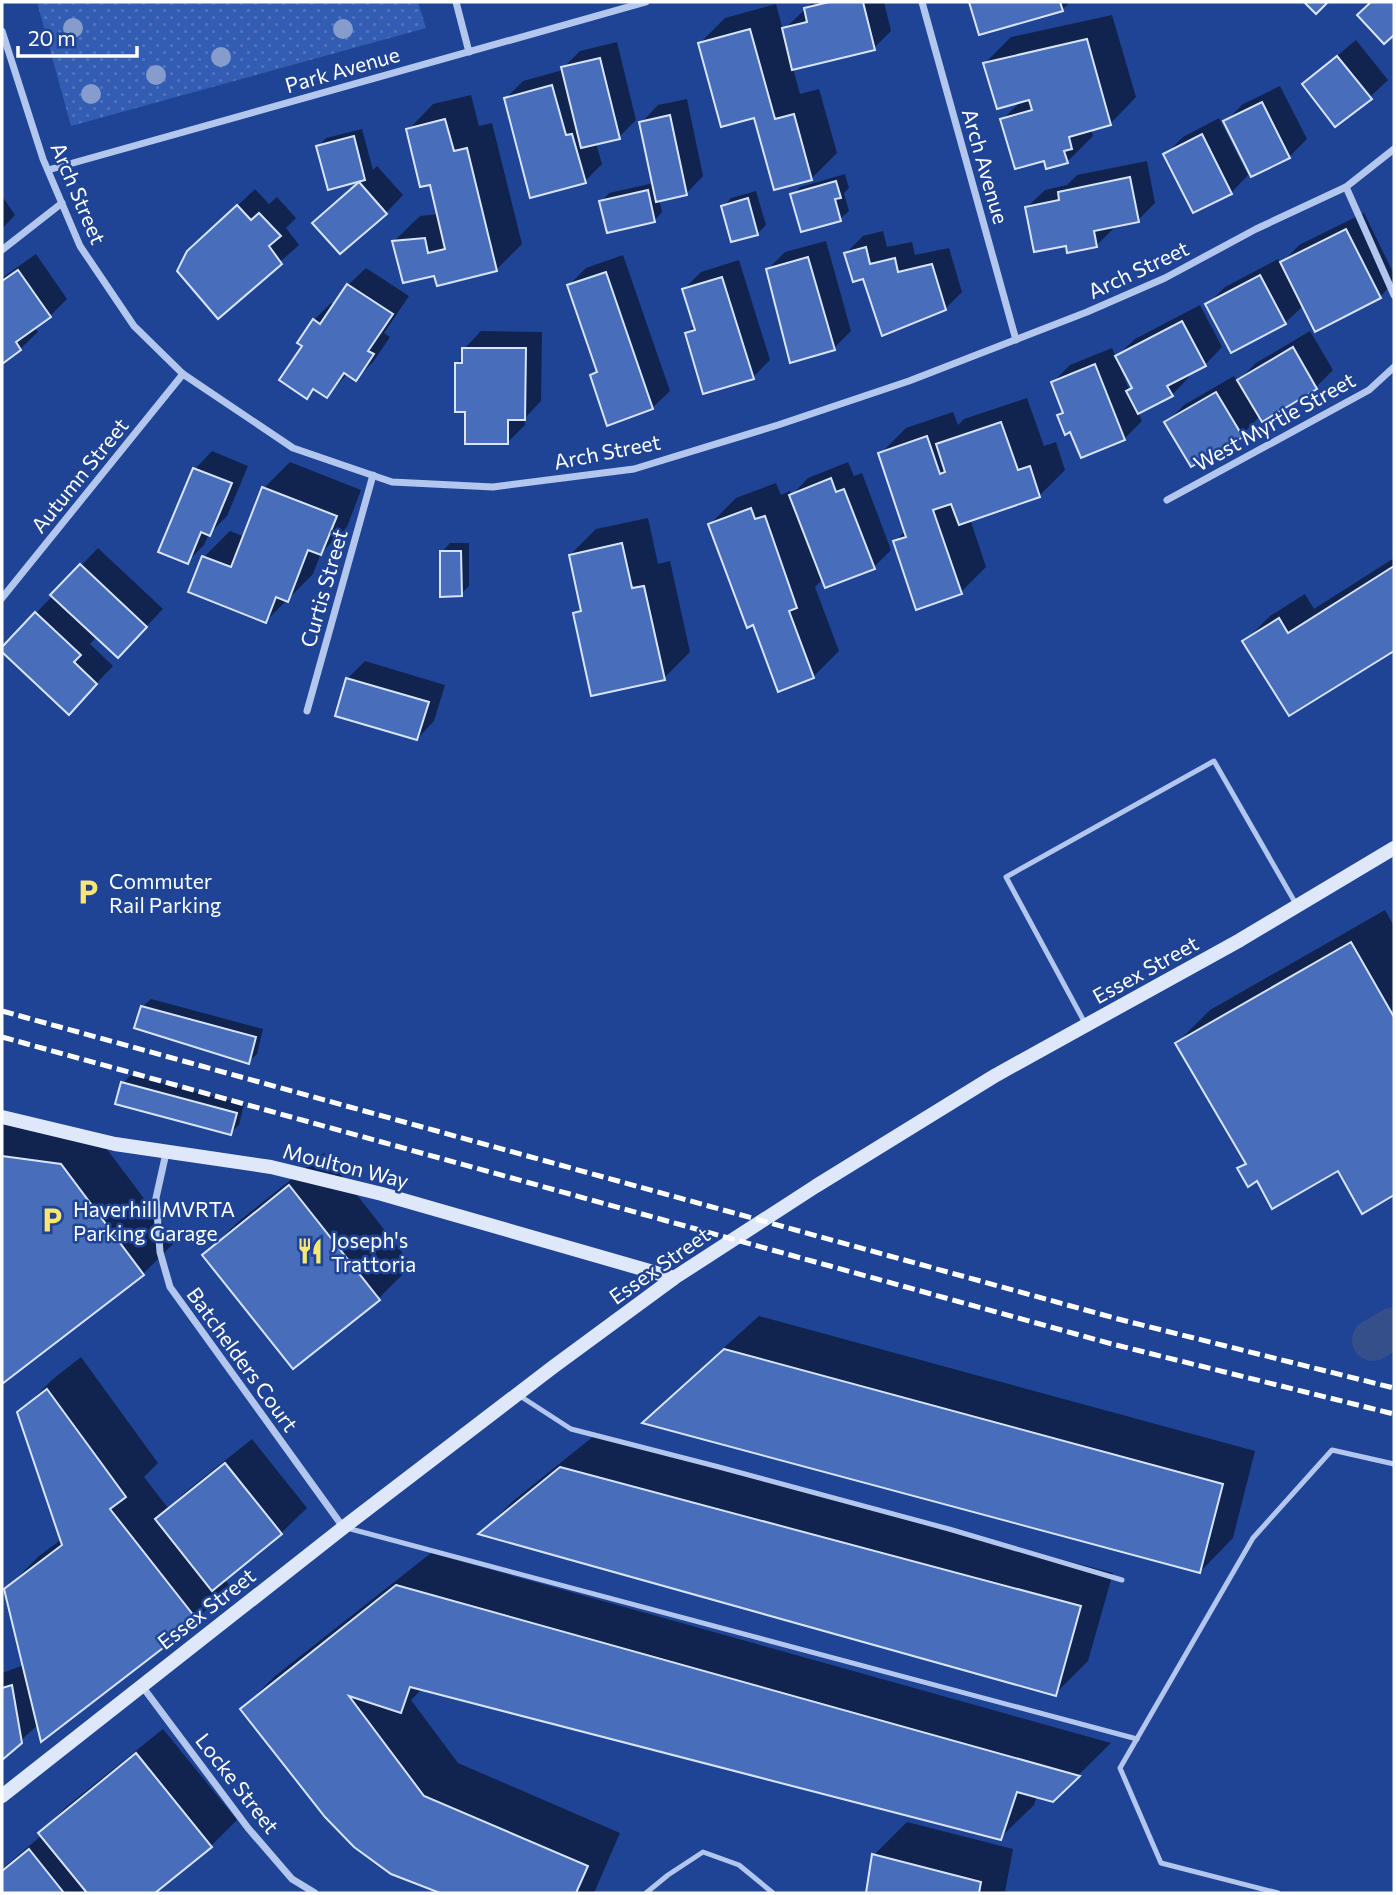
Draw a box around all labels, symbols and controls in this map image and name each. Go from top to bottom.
scale bar [18,14,136,58]
text: 20 m [28,25,76,50]
street label: Park Avenue [282,41,402,97]
street label: Arch Avenue [958,105,1014,227]
street label: Arch Street [46,138,112,248]
street label: Arch Street [1084,235,1192,303]
street label: West Myrtle Street [1189,366,1359,476]
street label: Autumn Street [25,413,133,537]
street label: Arch Street [551,428,663,474]
street label: Curtis Street [294,526,352,650]
place label: Commuter Rail Parking [109,868,222,917]
parking icon: Commuter Rail Parking [73,877,103,907]
street label: Essex Street [1088,930,1202,1008]
street label: Moulton Way [281,1137,412,1193]
place label: Haverhill MVRTA Parking Garage [73,1196,235,1245]
parking icon: Haverhill MVRTA Parking Garage [37,1205,67,1235]
street label: Essex Street [604,1221,714,1309]
place label: Joseph's Trattoria [331,1227,416,1276]
restaurant icon: Joseph's Trattoria [295,1236,325,1266]
street label: Batchelders Court [182,1282,304,1436]
street label: Essex Street [152,1562,260,1654]
street label: Locke Street [191,1728,285,1838]

